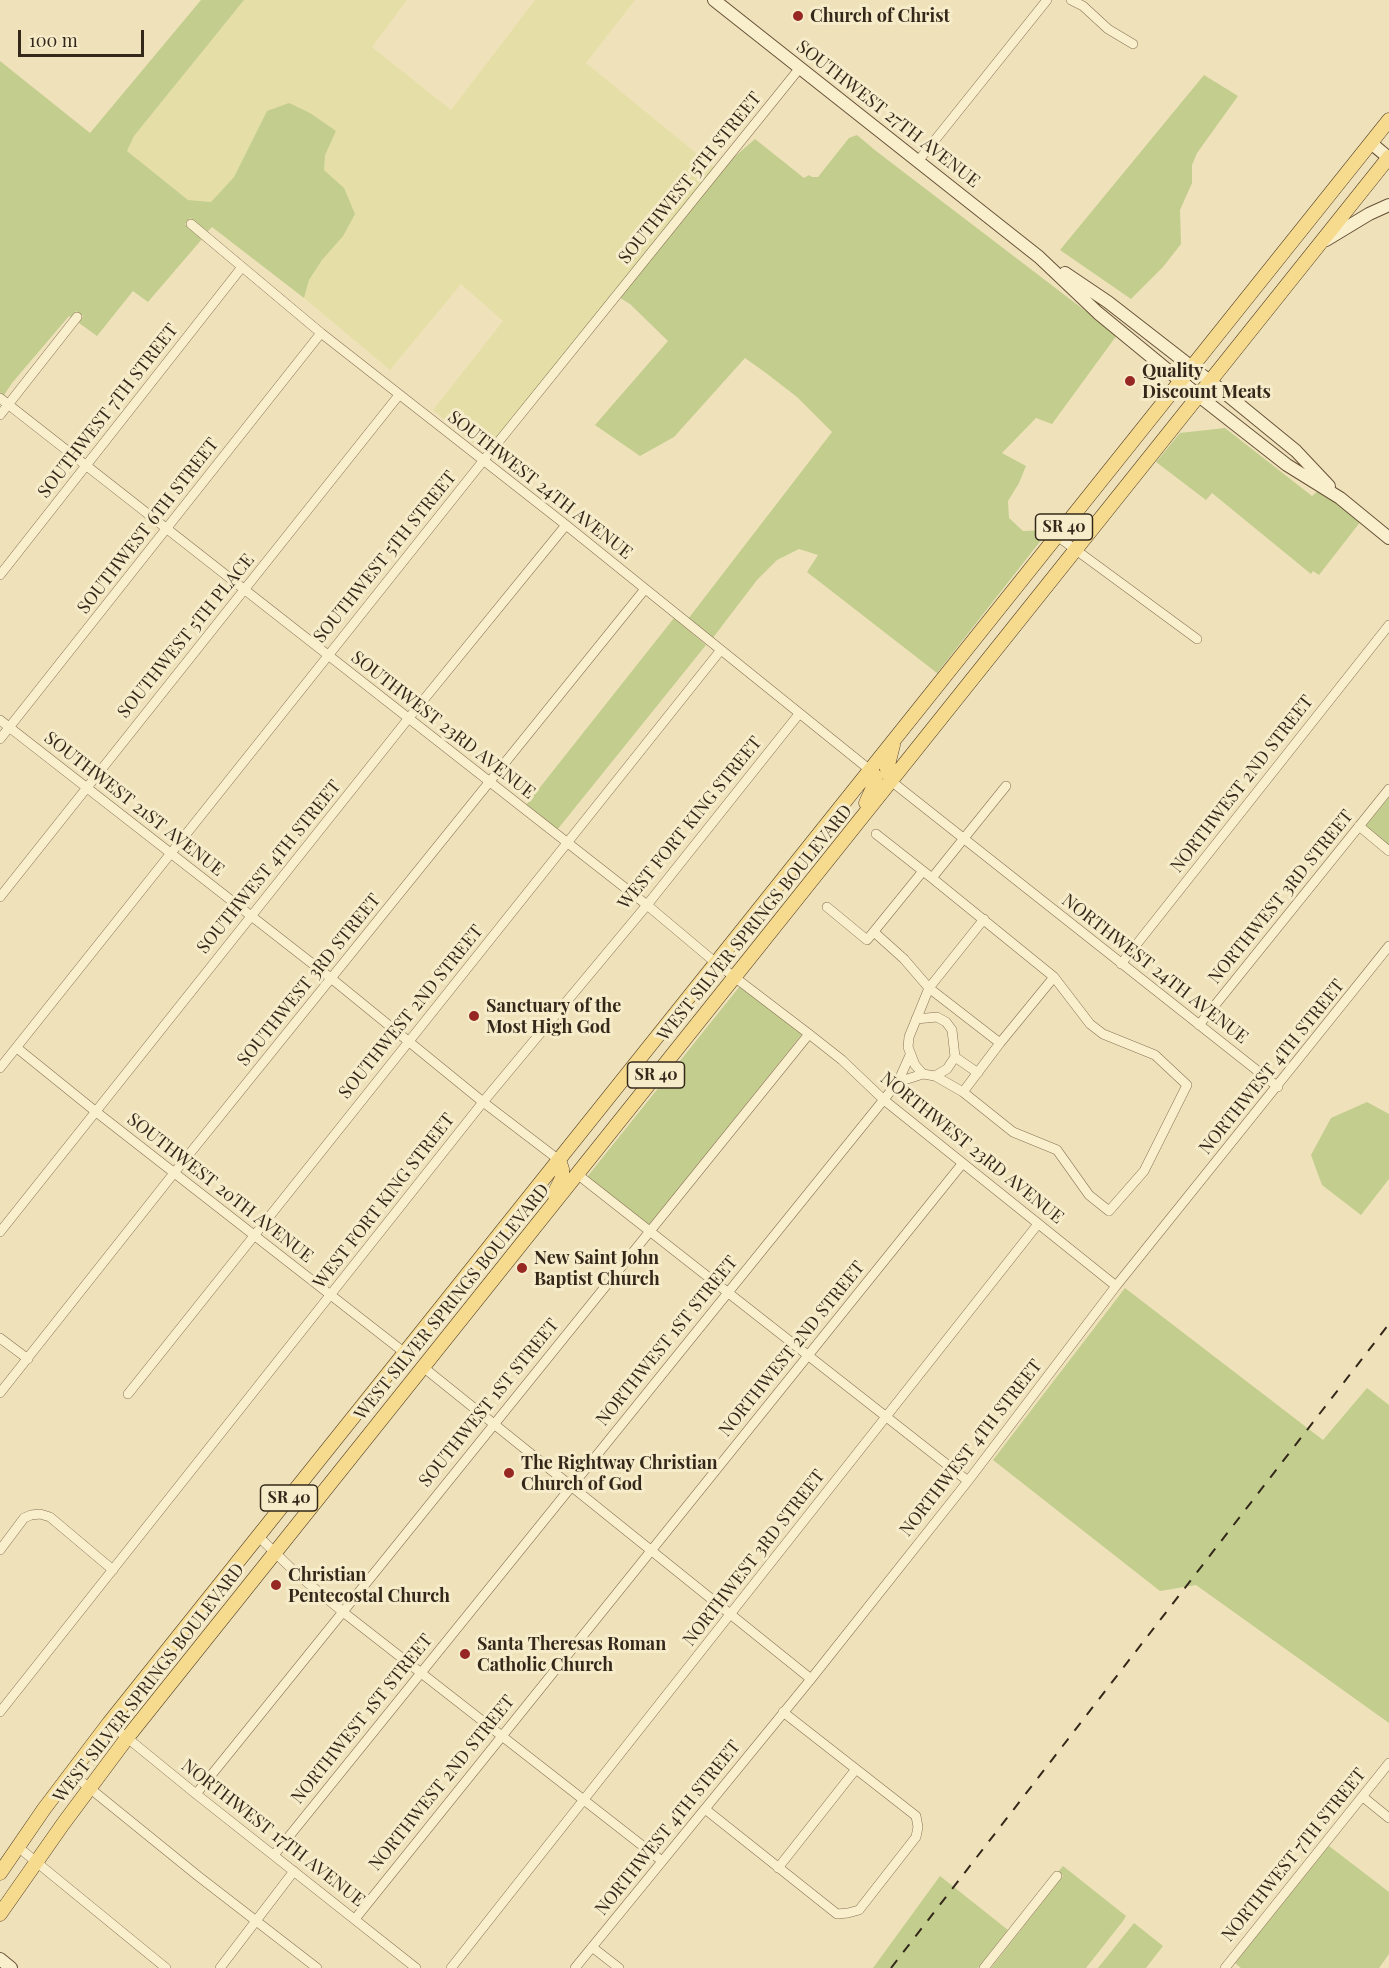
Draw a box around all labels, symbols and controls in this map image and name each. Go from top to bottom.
place label: Church of Christ [810,5,950,27]
marker: Church of Christ [791,9,805,23]
scale bar [21,18,147,56]
text: 100 m [29,28,78,52]
street label: SOUTHWEST 27TH AVENUE [792,36,984,192]
street label: SOUTHWEST 5TH STREET [614,88,766,268]
street label: SOUTHWEST 7TH STREET [33,320,183,502]
place label: Quality Discount Meats [1142,360,1271,403]
marker: Quality Discount Meats [1123,374,1137,388]
street label: SOUTHWEST 24TH AVENUE [443,406,637,564]
street label: SOUTHWEST 6TH STREET [73,434,223,618]
street label: SOUTHWEST 5TH STREET [309,467,461,647]
road number: SR 40 [1036,514,1092,540]
street label: SOUTHWEST 5TH PLACE [113,550,259,722]
street label: SOUTHWEST 23RD AVENUE [347,647,539,803]
street label: NORTHWEST 2ND STREET [1166,691,1318,877]
street label: SOUTHWEST 21ST AVENUE [40,727,228,881]
street label: WEST FORT KING STREET [614,732,766,914]
street label: SOUTHWEST 4TH STREET [192,776,346,958]
street label: WEST SILVER SPRINGS BOULEVARD [653,801,857,1045]
street label: NORTHWEST 3RD STREET [1204,806,1358,988]
street label: SOUTHWEST 3RD STREET [233,889,385,1071]
street label: NORTHWEST 24TH AVENUE [1058,890,1252,1048]
street label: SOUTHWEST 2ND STREET [334,921,488,1103]
street label: NORTHWEST 4TH STREET [1195,975,1349,1159]
place label: Sanctuary of the Most High God [486,995,621,1038]
marker: Sanctuary of the Most High God [467,1009,481,1023]
road number: SR 40 [628,1062,684,1088]
street label: NORTHWEST 23RD AVENUE [876,1067,1068,1229]
street label: SOUTHWEST 20TH AVENUE [123,1109,317,1267]
street label: WEST FORT KING STREET [309,1109,459,1293]
street label: WEST SILVER SPRINGS BOULEVARD [350,1180,554,1424]
place label: New Saint John Baptist Church [534,1247,660,1290]
street label: NORTHWEST 1ST STREET [592,1252,742,1430]
street label: NORTHWEST 2ND STREET [715,1257,869,1441]
marker: New Saint John Baptist Church [515,1261,529,1275]
street label: SOUTHWEST 1ST STREET [414,1314,564,1492]
street label: NORTHWEST 4TH STREET [895,1355,1047,1541]
place label: The Rightway Christian Church of God [521,1452,718,1494]
marker: The Rightway Christian Church of God [502,1466,516,1480]
street label: NORTHWEST 3RD STREET [678,1466,830,1650]
road number: SR 40 [260,1485,318,1511]
street label: WEST SILVER SPRINGS BOULEVARD [49,1559,249,1807]
place label: Christian Pentecostal Church [288,1564,450,1606]
marker: Christian Pentecostal Church [269,1578,283,1592]
street label: NORTHWEST 1ST STREET [287,1630,437,1808]
place label: Santa Theresas Roman Catholic Church [477,1633,666,1676]
marker: Santa Theresas Roman Catholic Church [458,1647,472,1661]
street label: NORTHWEST 2ND STREET [365,1691,519,1875]
street label: NORTHWEST 4TH STREET [591,1736,745,1920]
street label: NORTHWEST 17TH AVENUE [177,1755,369,1911]
street label: NORTHWEST 7TH STREET [1217,1764,1371,1946]

